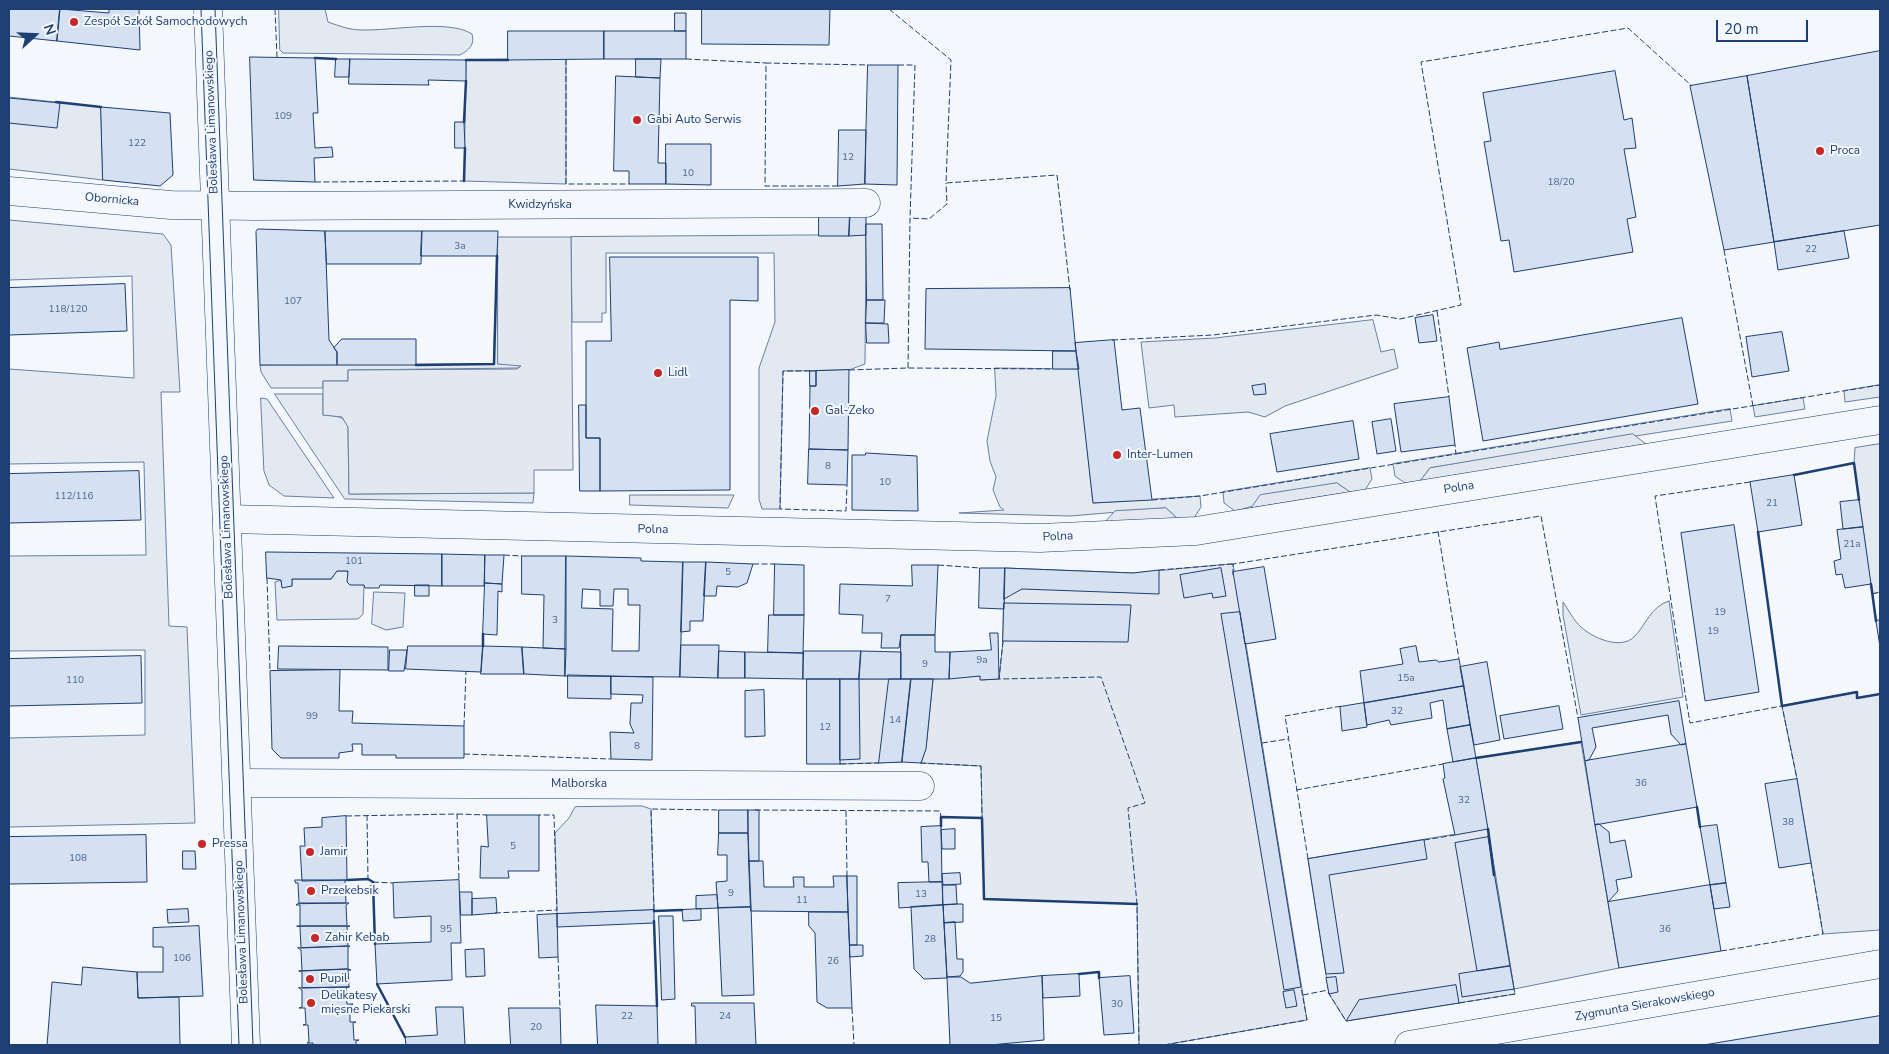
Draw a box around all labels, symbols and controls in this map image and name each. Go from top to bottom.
north arrow [10,10,60,60]
scale bar [1719,10,1812,42]
place label: Zespół Szkół Samochodowych [84,15,248,29]
marker: Zespół Szkół Samochodowych [68,16,80,28]
text: 20 m [1724,19,1759,39]
text: N [39,22,60,38]
street label: Bolesława Limanowskiego [202,50,222,194]
house number: 109 [274,111,292,123]
place label: Gabi Auto Serwis [647,113,741,127]
marker: Gabi Auto Serwis [631,114,643,126]
house number: 122 [128,138,146,150]
place label: Proca [1830,144,1860,158]
marker: Proca [1814,145,1826,157]
house number: 12 [842,152,854,164]
house number: 10 [682,168,694,180]
house number: 18/20 [1548,177,1574,189]
street label: Obornicka [84,190,140,210]
street label: Kwidzyńska [508,198,572,212]
house number: 3a [454,241,466,253]
house number: 22 [1805,244,1817,256]
house number: 107 [284,296,302,308]
house number: 118/120 [49,304,87,316]
place label: Lidl [668,366,688,380]
marker: Lidl [652,367,664,379]
place label: Gal-Zeko [825,404,874,418]
marker: Gal-Zeko [809,405,821,417]
place label: Inter-Lumen [1127,448,1193,462]
marker: Inter-Lumen [1111,449,1123,461]
street label: Bolesława Limanowskiego [217,455,237,599]
house number: 8 [825,461,831,473]
house number: 10 [879,477,891,489]
street label: Polna [1443,478,1475,498]
house number: 112/116 [55,491,93,503]
house number: 21 [1766,498,1778,510]
street label: Polna [638,523,668,537]
street label: Polna [1042,529,1074,545]
house number: 21a [1843,539,1861,551]
house number: 101 [345,556,363,568]
house number: 5 [725,567,731,579]
house number: 7 [885,594,891,606]
house number: 19 [1714,607,1726,619]
house number: 3 [552,615,558,627]
house number: 19 [1707,626,1719,638]
house number: 9a [976,655,988,667]
house number: 9 [922,659,928,671]
house number: 15a [1397,673,1415,685]
house number: 110 [66,675,84,687]
house number: 32 [1391,706,1403,718]
house number: 99 [306,711,318,723]
house number: 14 [889,715,901,727]
house number: 12 [819,722,831,734]
house number: 8 [634,741,640,753]
street label: Malborska [551,777,607,791]
house number: 36 [1635,778,1647,790]
house number: 32 [1458,795,1470,807]
house number: 38 [1782,817,1794,829]
place label: Pressa [212,837,248,851]
marker: Pressa [196,838,208,850]
house number: 5 [510,841,516,853]
place label: Jamir [320,845,348,859]
marker: Jamir [304,846,316,858]
house number: 108 [69,853,87,865]
street label: Bolesława Limanowskiego [232,860,252,1004]
place label: Przekebsik [321,884,378,898]
marker: Przekebsik [305,885,317,897]
house number: 9 [728,888,734,900]
house number: 13 [915,889,927,901]
house number: 11 [796,895,808,907]
house number: 95 [440,924,452,936]
house number: 36 [1659,924,1671,936]
place label: Zahir Kebab [325,931,389,945]
marker: Zahir Kebab [309,932,321,944]
house number: 28 [924,934,936,946]
house number: 106 [173,953,191,965]
house number: 26 [827,956,839,968]
place label: Pupil [320,972,348,986]
marker: Pupil [304,973,316,985]
street label: Zygmunta Sierakowskiego [1574,986,1716,1024]
place label: Delikatesy mięsne Piekarski [321,989,410,1017]
marker: Delikatesy mięsne Piekarski [305,997,317,1009]
house number: 30 [1111,999,1123,1011]
house number: 22 [621,1011,633,1023]
house number: 24 [719,1011,731,1023]
house number: 15 [990,1013,1002,1025]
house number: 20 [530,1022,542,1034]

